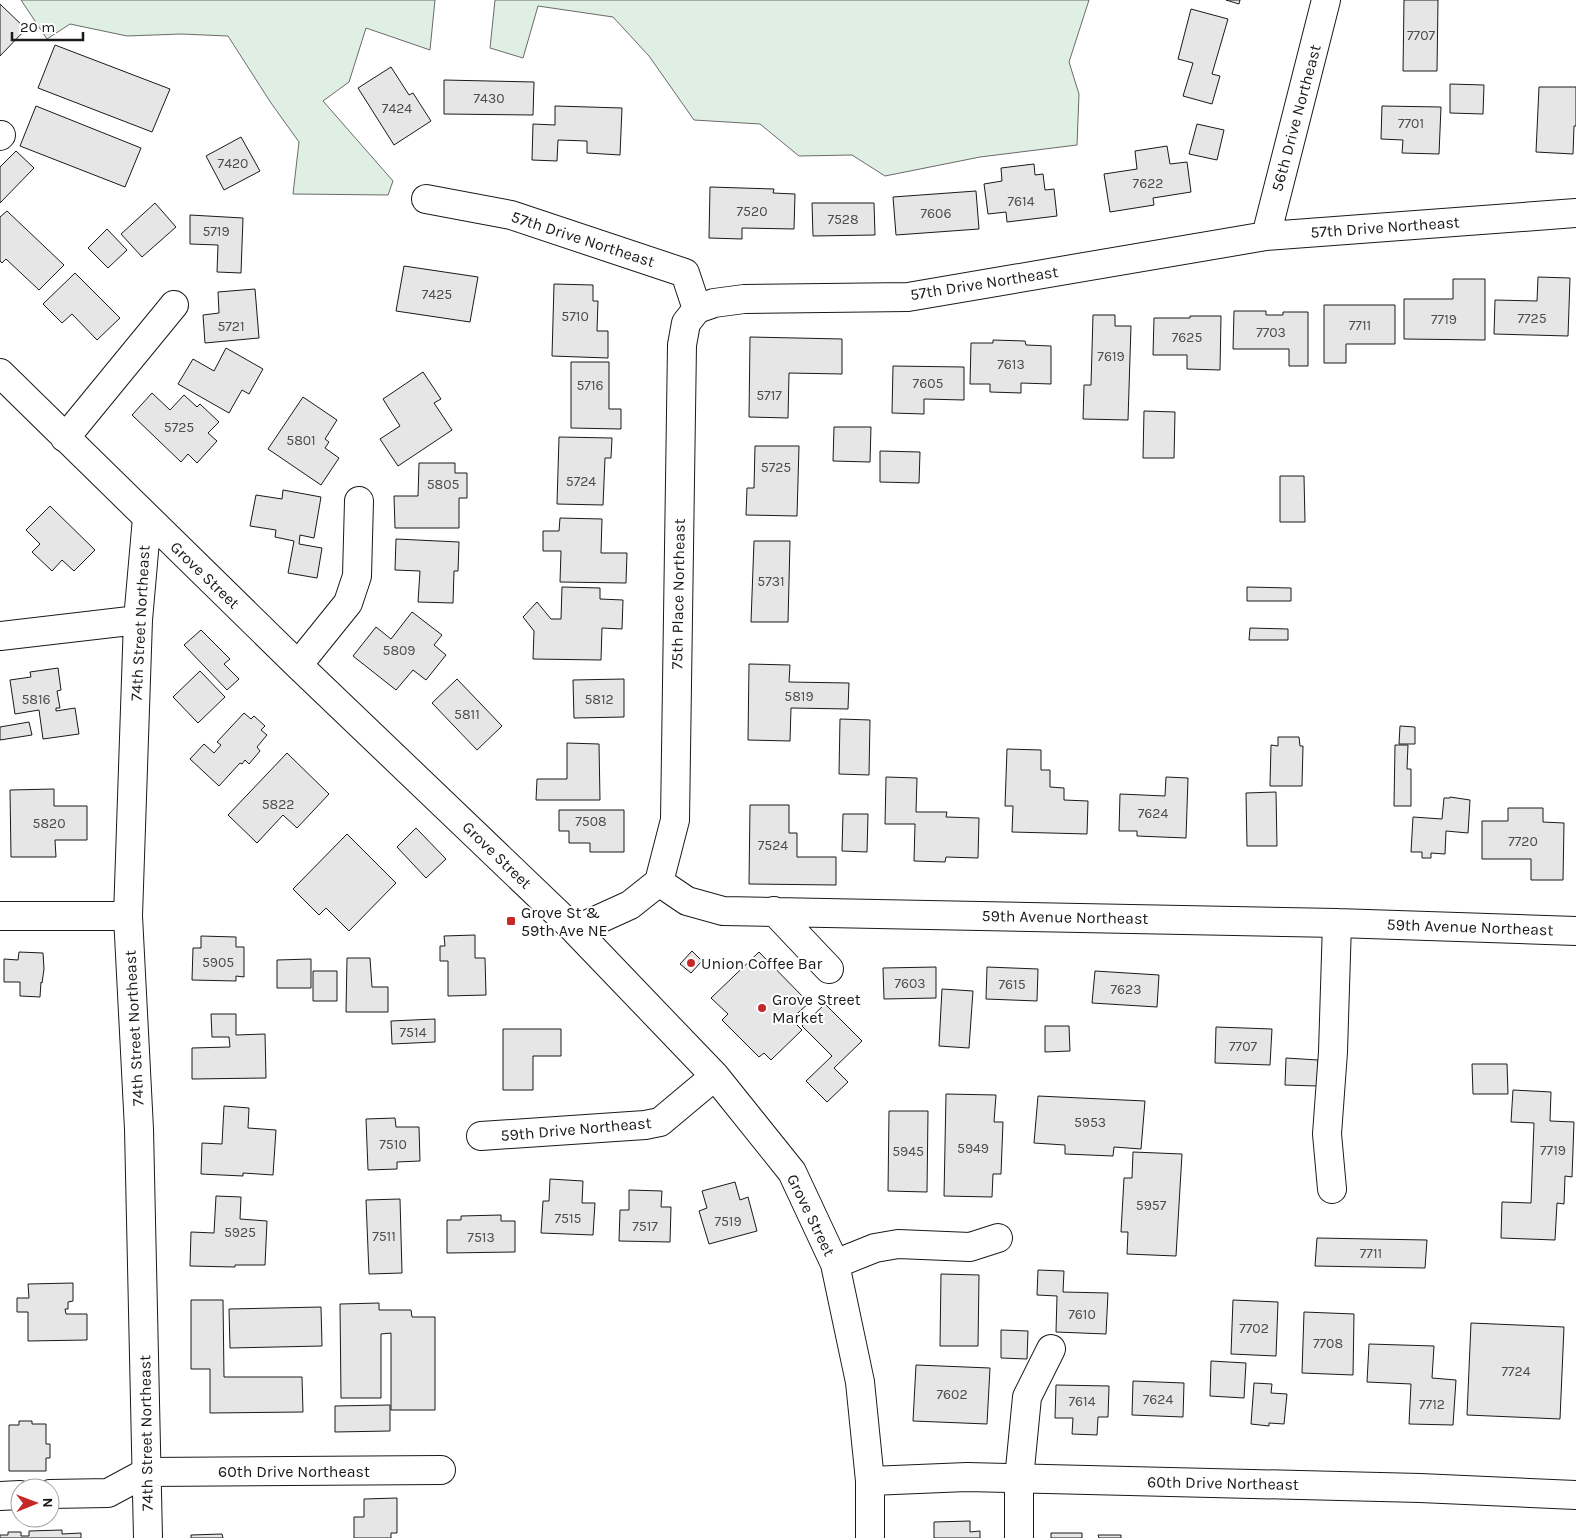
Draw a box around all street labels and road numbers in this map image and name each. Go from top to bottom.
street label: 56th Drive Northeast [1267,42,1325,194]
street label: 57th Drive Northeast [509,207,657,271]
street label: 57th Drive Northeast [1310,212,1460,242]
street label: 57th Drive Northeast [909,262,1059,304]
street label: 75th Place Northeast [667,518,689,670]
street label: Grove Street [166,537,244,613]
street label: 74th Street Northeast [126,544,154,702]
street label: Grove Street [458,817,536,893]
street label: 59th Avenue Northeast [981,906,1149,928]
street label: 59th Avenue Northeast [1386,915,1554,939]
street label: 74th Street Northeast [120,949,148,1107]
street label: 59th Drive Northeast [500,1113,652,1145]
street label: Grove Street [783,1171,839,1259]
street label: 74th Street Northeast [135,1355,157,1511]
street label: 60th Drive Northeast [218,1462,370,1481]
street label: 60th Drive Northeast [1147,1472,1299,1494]

